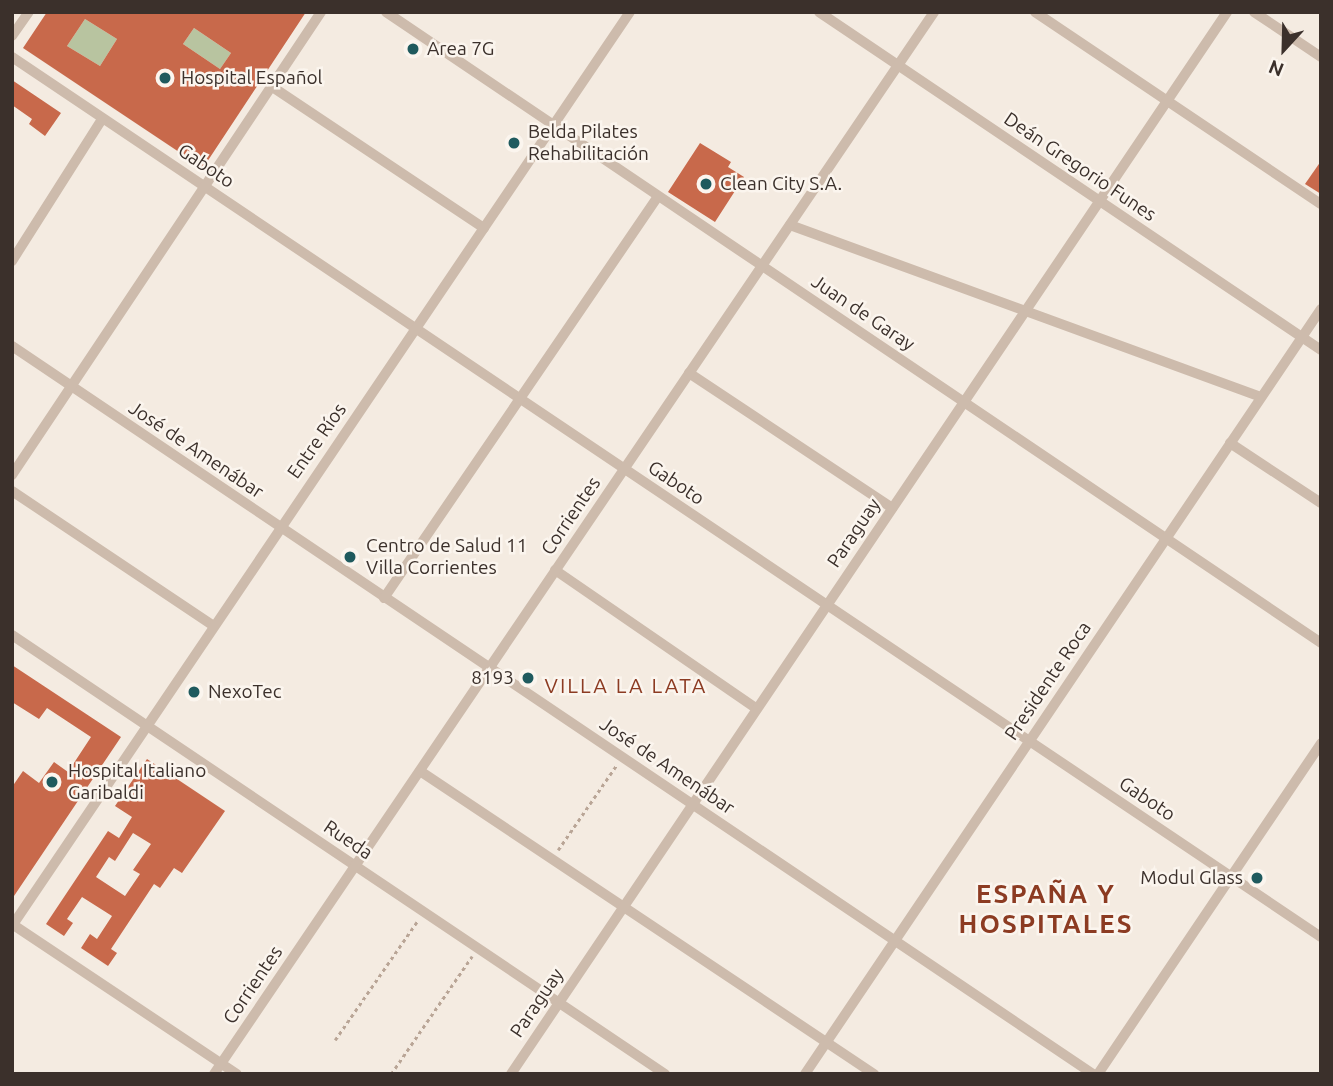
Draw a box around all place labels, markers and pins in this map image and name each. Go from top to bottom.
place label: Area 7G [427,38,494,60]
marker: Area 7G [405,41,421,57]
place label: Hospital Español [181,67,323,89]
marker: Hospital Español [155,68,175,88]
place label: Belda Pilates Rehabilitación [528,121,649,165]
marker: Belda Pilates Rehabilitación [506,135,522,151]
place label: Clean City S.A. [720,173,842,195]
marker: Clean City S.A. [698,176,714,192]
place label: Centro de Salud 11 Villa Corrientes [366,535,527,579]
marker: Centro de Salud 11 Villa Corrientes [340,547,360,567]
place label: 8193 [471,667,514,689]
marker: 8193 [520,670,536,686]
place label: NexoTec [208,681,282,703]
marker: NexoTec [186,684,202,700]
place label: Hospital Italiano Garibaldi [68,760,206,804]
marker: Hospital Italiano Garibaldi [42,772,62,792]
place label: Modul Glass [1140,867,1243,889]
marker: Modul Glass [1249,870,1265,886]

